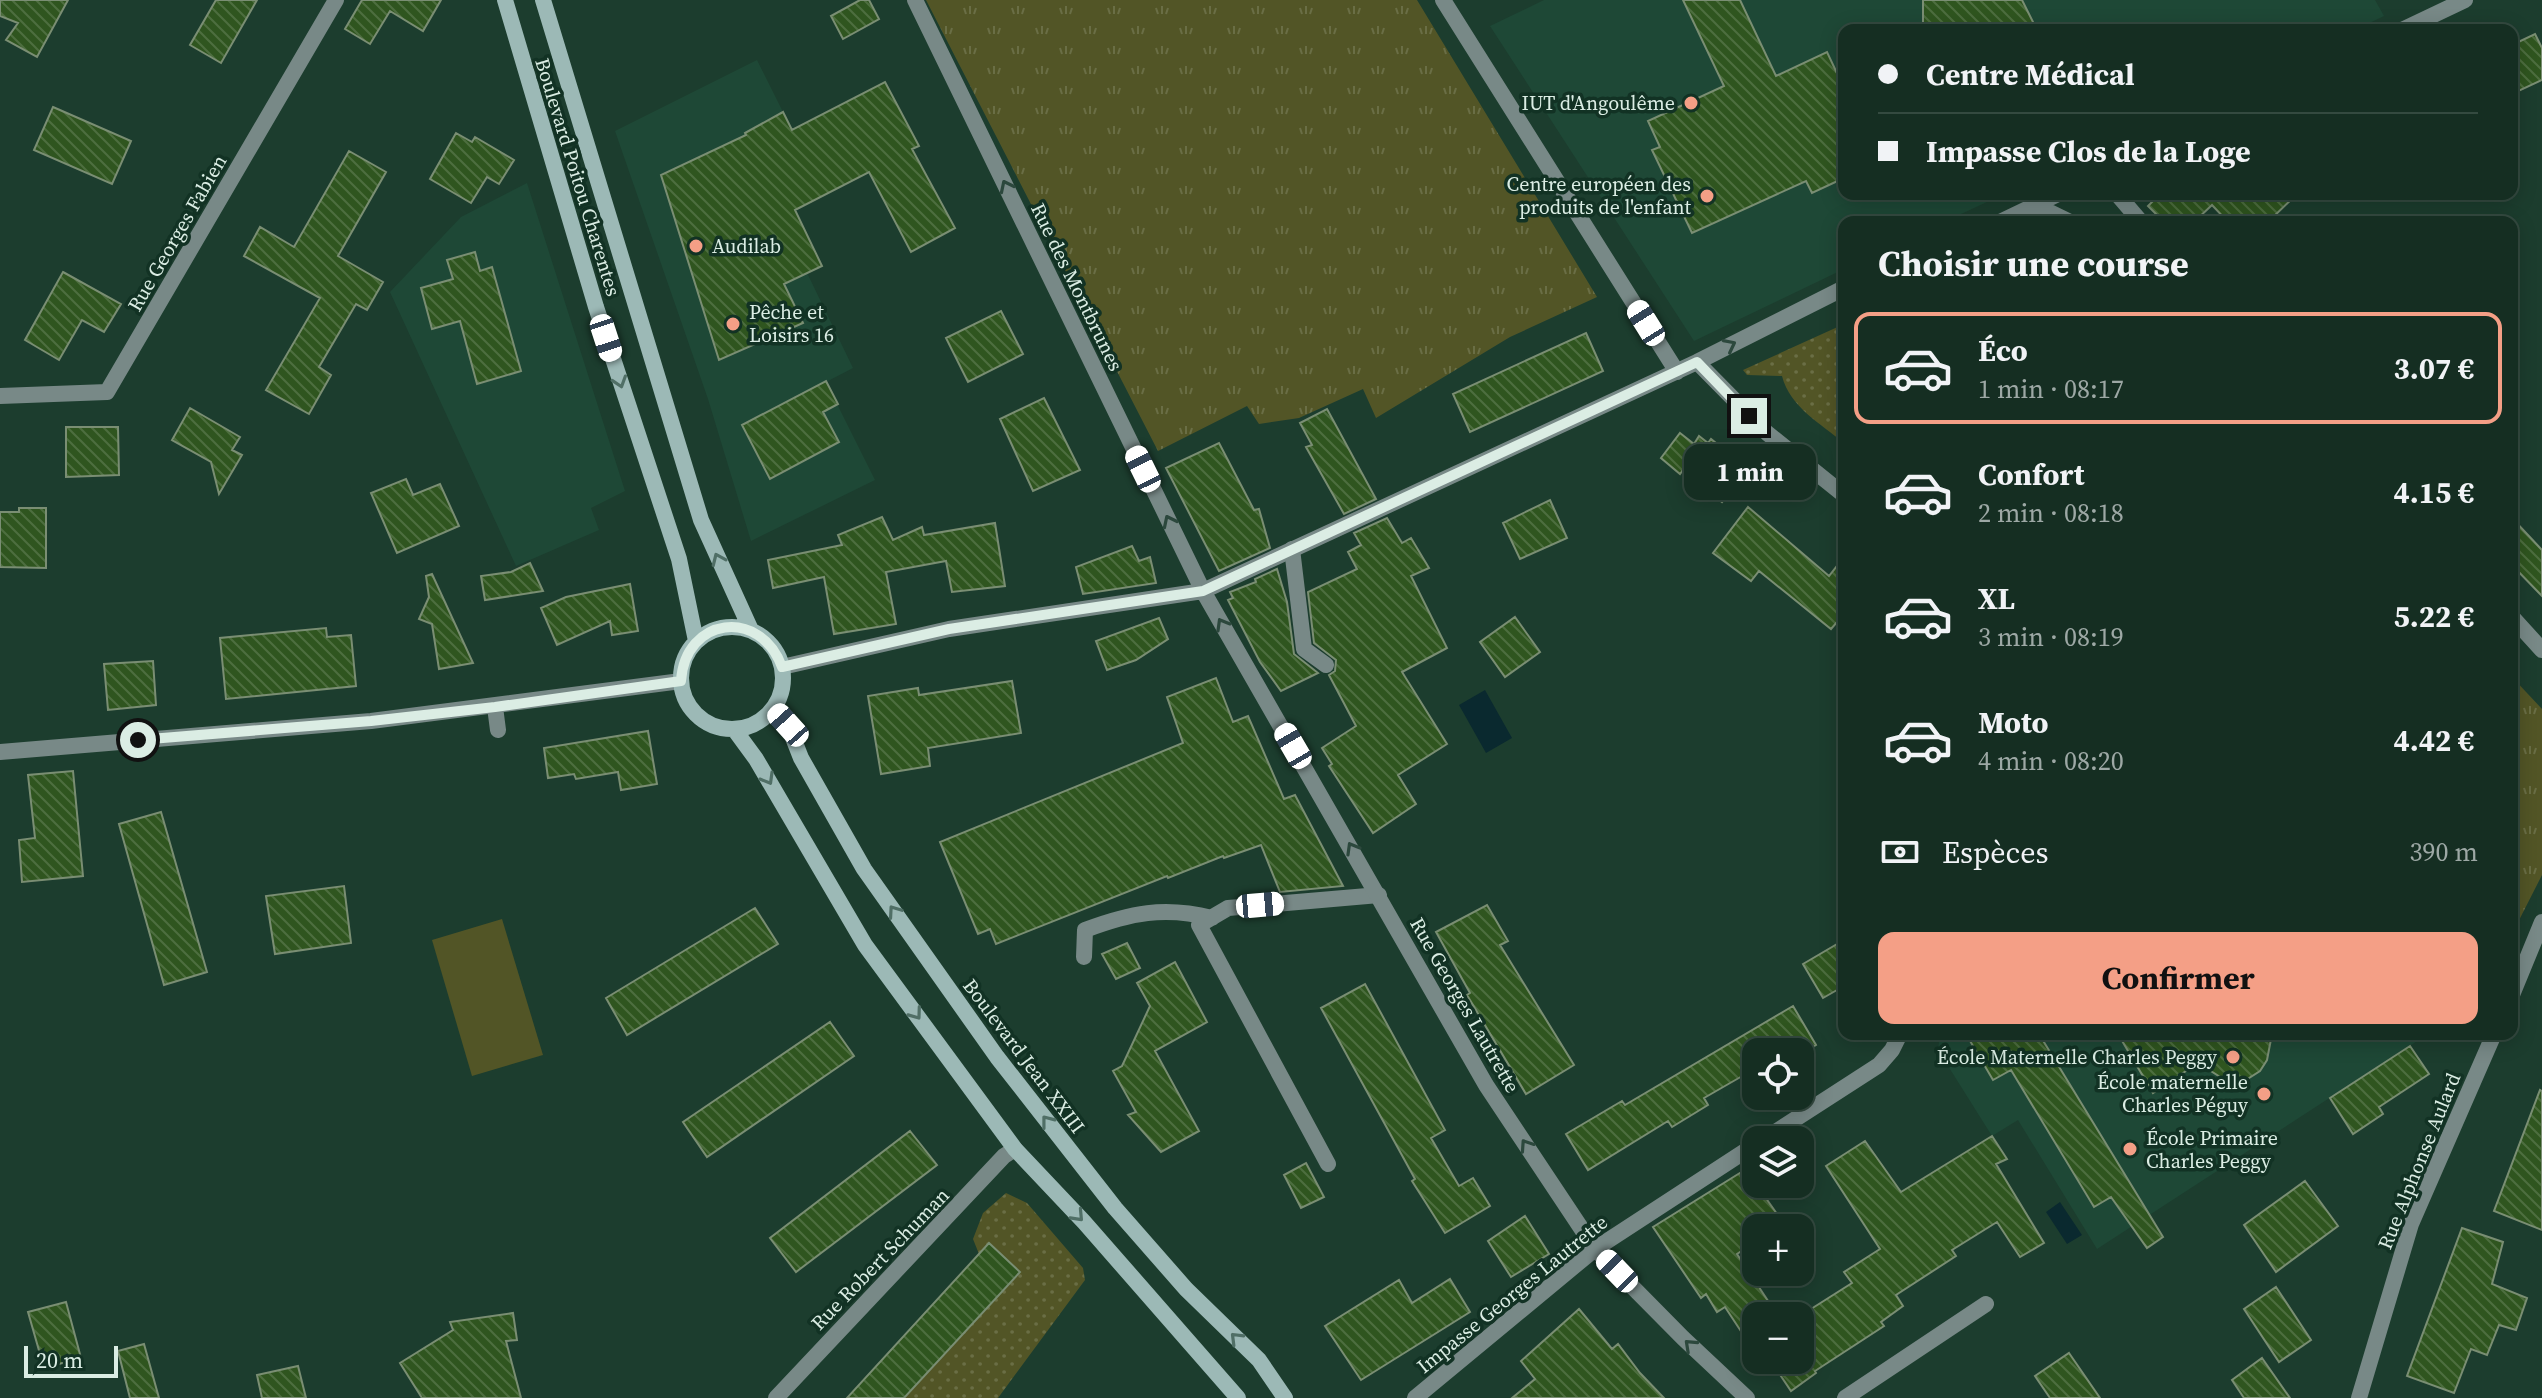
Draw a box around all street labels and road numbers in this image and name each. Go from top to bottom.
street label: Boulevard Poitou Charentes [528,55,628,299]
street label: Rue Georges Fabien [121,149,233,317]
street label: Rue des Montbrunes [1024,198,1130,376]
street label: Rue Georges Lautrette [1403,912,1527,1098]
street label: Boulevard Jean XXIII [956,973,1092,1139]
street label: Rue Alphonse Aulard [2371,1068,2467,1253]
street label: Rue Robert Schuman [805,1182,955,1336]
street label: Impasse Georges Lautrette [1411,1208,1613,1380]

